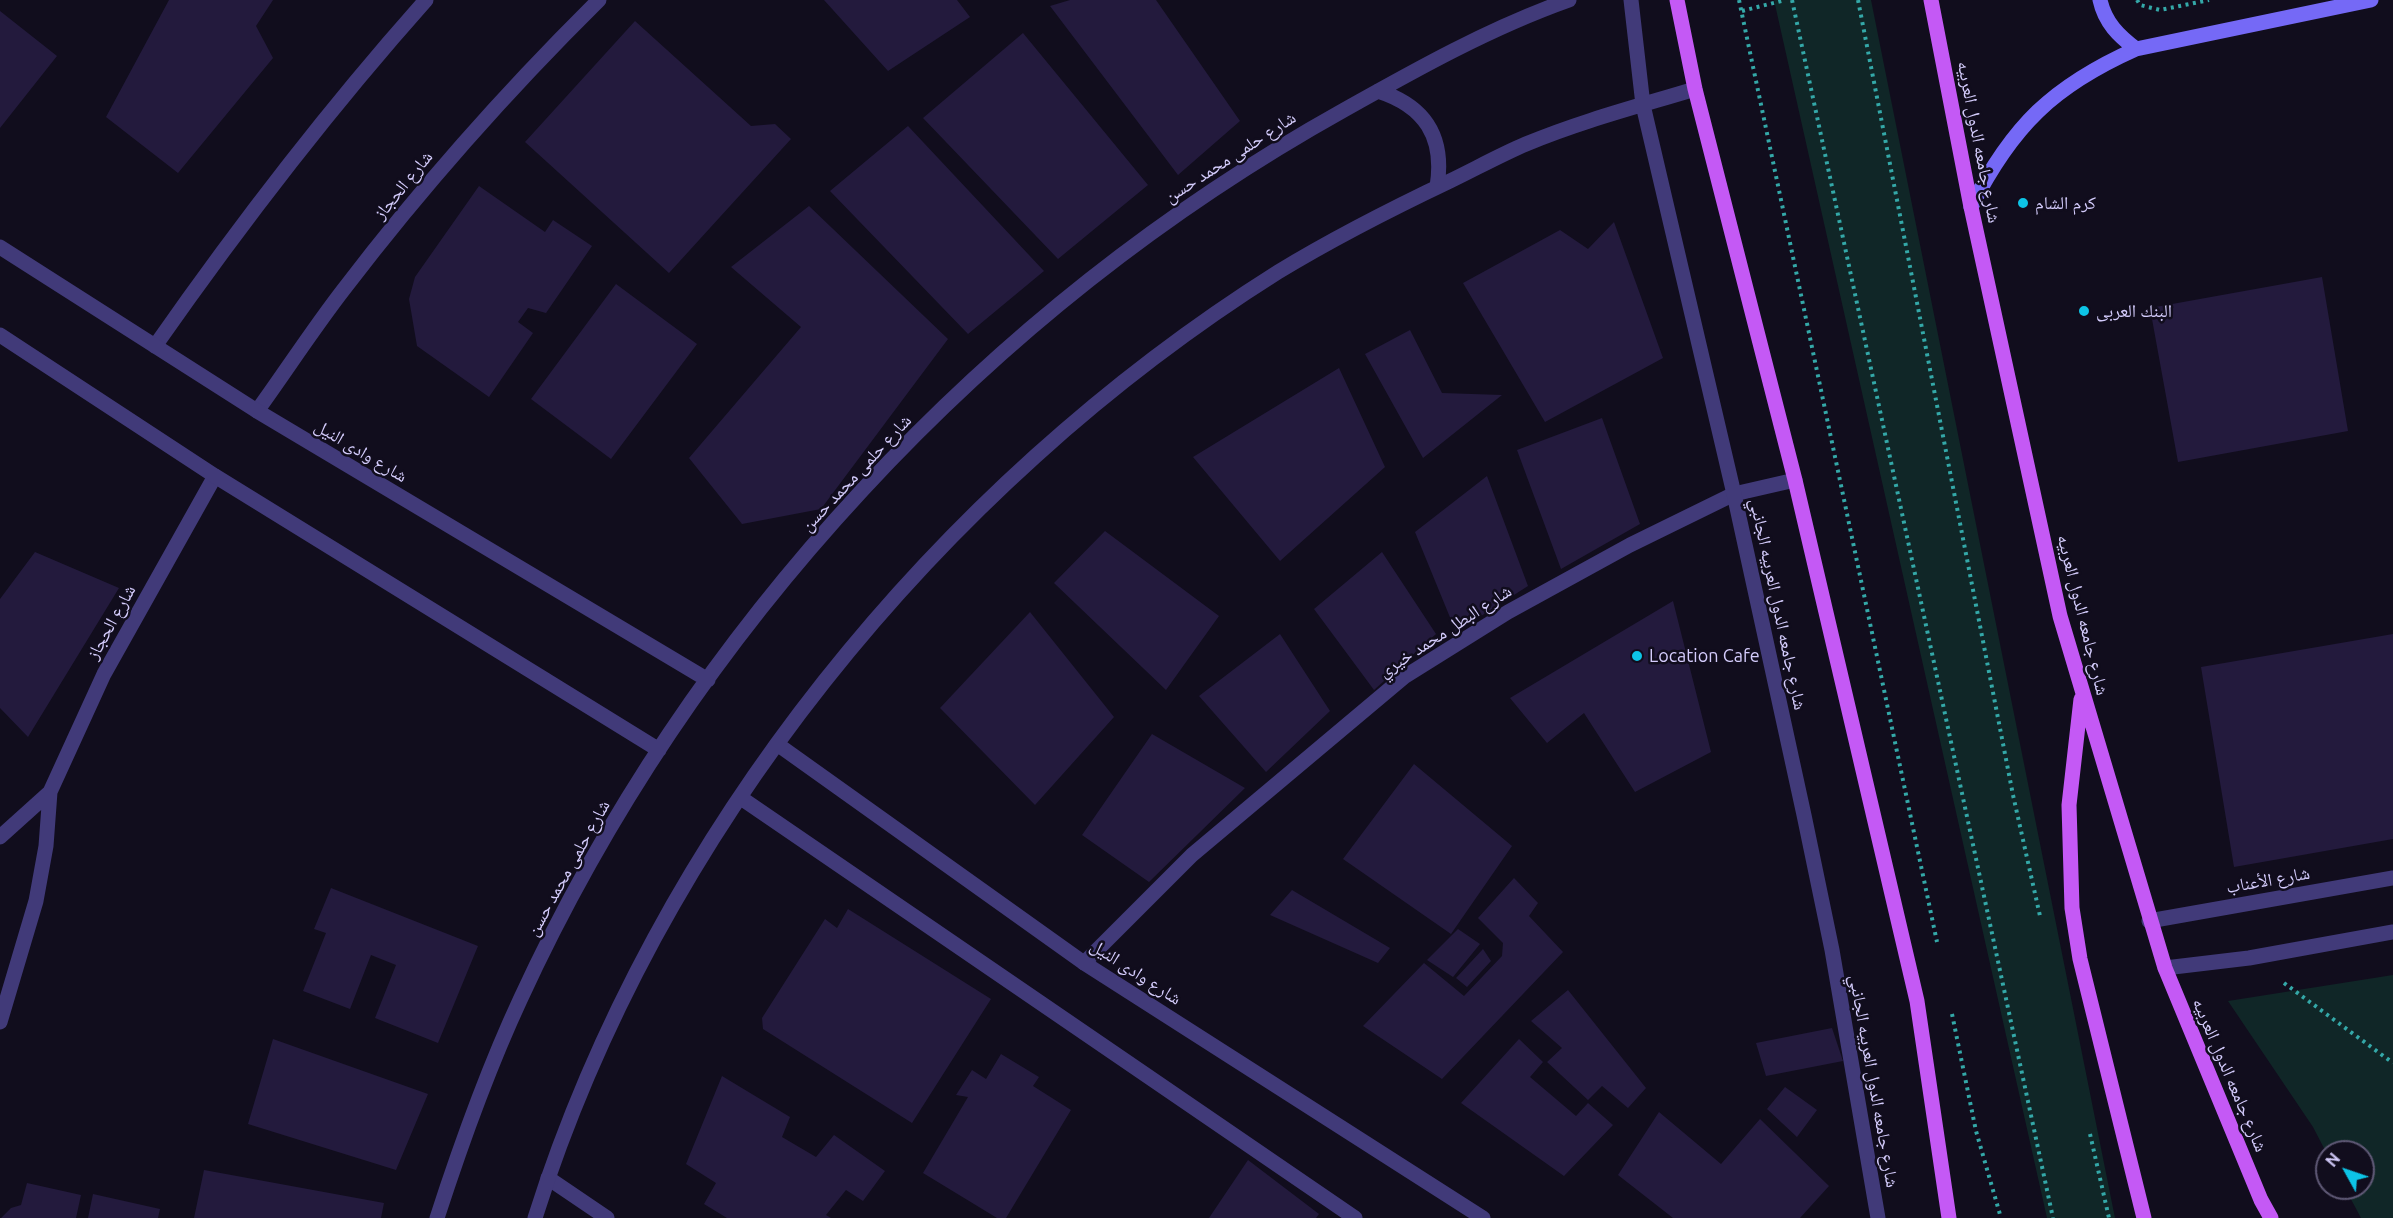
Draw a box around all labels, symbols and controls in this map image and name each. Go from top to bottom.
street label: شارع جامعه الدول العربيه [1953,59,2005,225]
street label: شارع حلمى محمد حسن [1160,106,1300,208]
street label: شارع الحجاز [369,146,437,224]
place label: كرم الشام [2035,192,2096,214]
marker: كرم الشام [2016,196,2030,210]
place label: البنك العربى [2096,300,2172,322]
marker: البنك العربى [2077,304,2091,318]
street label: شارع حلمى محمد حسن [796,410,916,536]
street label: شارع وادى النيل [311,415,411,487]
street label: شارع جامعه الدول العربيه الجانبي [1745,496,1811,712]
street label: شارع جامعه الدول العربيه [2053,533,2113,697]
street label: شارع البطل محمد خيري [1374,580,1516,682]
street label: شارع الحجاز [82,581,140,663]
place label: Location Cafe [1649,645,1760,667]
marker: Location Cafe [1630,649,1644,663]
street label: شارع حلمى محمد حسن [522,796,614,940]
street label: شارع الأعناب [2224,862,2312,898]
street label: شارع وادى النيل [1086,935,1186,1009]
street label: شارع جامعه الدول العربيه الجانبي [1845,973,1903,1189]
street label: شارع جامعه الدول العربيه [2188,995,2272,1155]
north arrow [2315,1140,2375,1200]
text: N [2322,1149,2343,1170]

